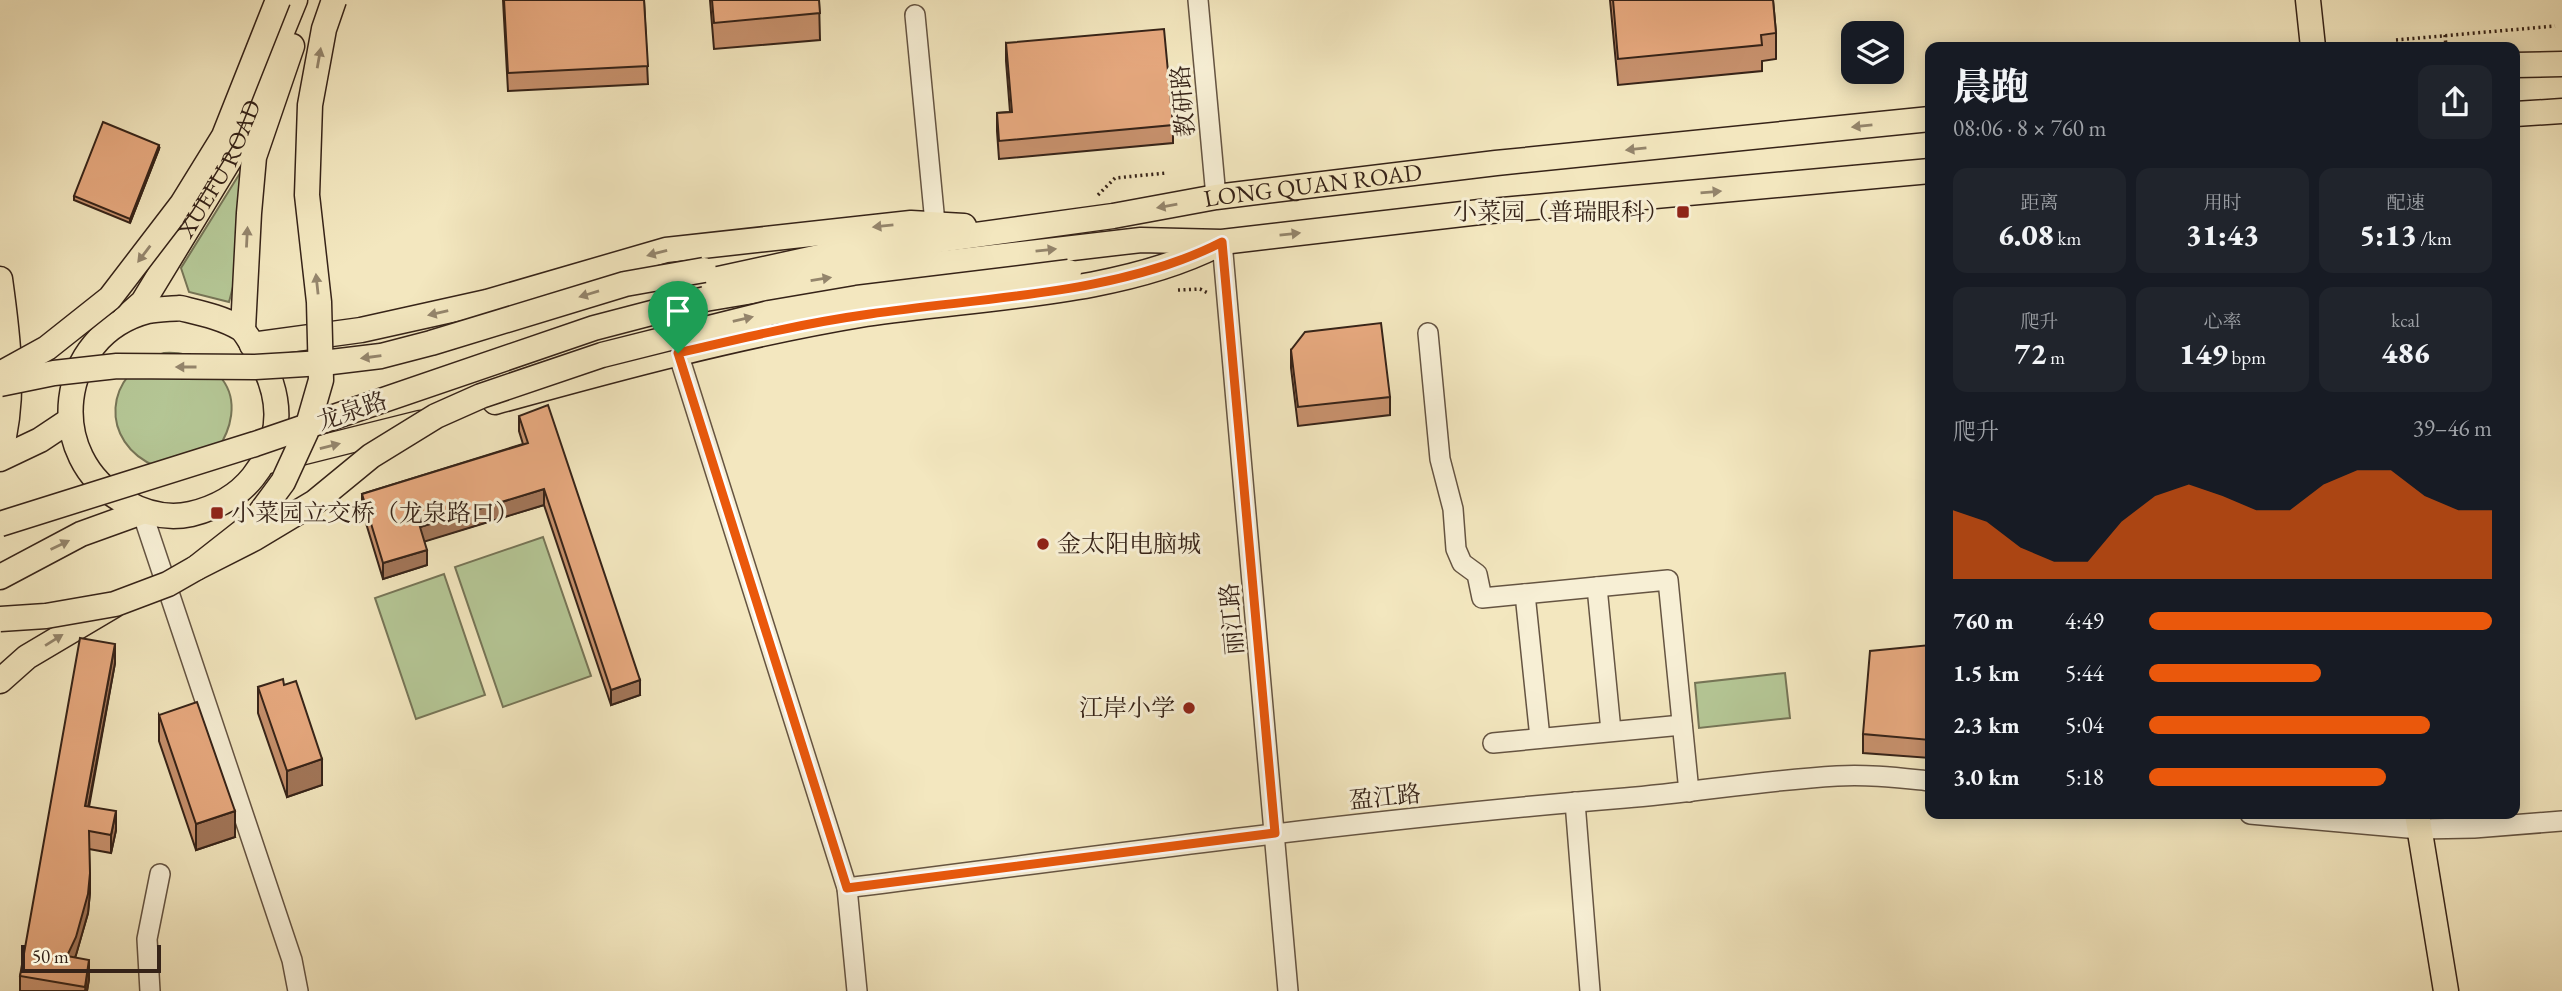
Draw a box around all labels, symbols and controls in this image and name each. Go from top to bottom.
map controls [1841,21,1904,84]
button: layers [1841,21,1904,84]
one-way arrow [314,47,325,69]
text: 晨跑 [1953,62,2029,111]
street label: 教研路 [1164,64,1201,138]
button: share [2418,65,2492,139]
street label: XUEFU ROAD [169,95,268,244]
text: 08:06 · 8 × 760 m [1953,113,2106,143]
one-way arrow [1851,121,1873,132]
one-way arrow [1625,144,1647,155]
street label: LONG QUAN ROAD [1201,156,1424,214]
one-way arrow [1700,186,1722,197]
text: 距离 [2020,190,2059,215]
text: 用时 [2203,190,2242,215]
text: 配速 [2386,190,2425,215]
place label: 小菜园（普瑞眼科） [1453,196,1669,227]
one-way arrow [1156,200,1178,211]
marker: 小菜园（普瑞眼科） [1675,204,1691,220]
text: 6.08 [1998,215,2054,254]
text: 31:43 [2186,215,2259,254]
text: 5:13 [2359,215,2417,254]
one-way arrow [872,220,894,231]
one-way arrow [242,226,253,248]
text: km [2054,226,2081,251]
text: /km [2417,226,2452,251]
one-way arrow [1279,229,1301,240]
one-way arrow [137,244,152,262]
one-way arrow [1035,244,1057,255]
one-way arrow [646,248,668,259]
one-way arrow [311,273,322,295]
one-way arrow [810,273,832,284]
pin [648,281,708,353]
one-way arrow [578,290,599,300]
icon: arrive [659,292,697,330]
one-way arrow [427,307,449,318]
text: kcal [2391,308,2420,333]
text: 爬升 [2020,309,2059,334]
text: 心率 [2203,309,2242,334]
one-way arrow [732,313,754,324]
text: 486 [2381,333,2430,372]
text: 72 [2014,334,2046,373]
text: 149 [2179,334,2228,373]
text: m [2046,345,2065,370]
text: bpm [2228,345,2266,370]
one-way arrow [360,352,382,363]
one-way arrow [175,361,197,373]
street label: 龙泉路 [313,384,391,437]
text: 39–46 m [2413,413,2492,443]
text: 爬升 [1953,416,1999,446]
one-way arrow [320,440,342,451]
place label: 小菜园立交桥（龙泉路口） [231,497,519,528]
marker: 小菜园立交桥（龙泉路口） [209,505,225,521]
place label: 金太阳电脑城 [1057,528,1201,559]
marker: 金太阳电脑城 [1035,536,1051,552]
one-way arrow [50,539,70,550]
street label: 丽江路 [1213,582,1250,656]
text: 760 m [1953,606,2014,636]
text: 4:49 [2065,606,2104,636]
one-way arrow [45,634,64,647]
text: 1.5 km [1953,658,2020,688]
text: 5:44 [2065,658,2104,688]
place label: 江岸小学 [1079,692,1175,723]
marker: 江岸小学 [1181,700,1197,716]
text: 2.3 km [1953,710,2020,740]
text: 5:04 [2065,710,2104,740]
text: 3.0 km [1953,762,2020,792]
text: 5:18 [2065,762,2104,792]
street label: 盈江路 [1348,777,1422,816]
scale bar [21,942,161,974]
text: 50 m [32,944,69,969]

